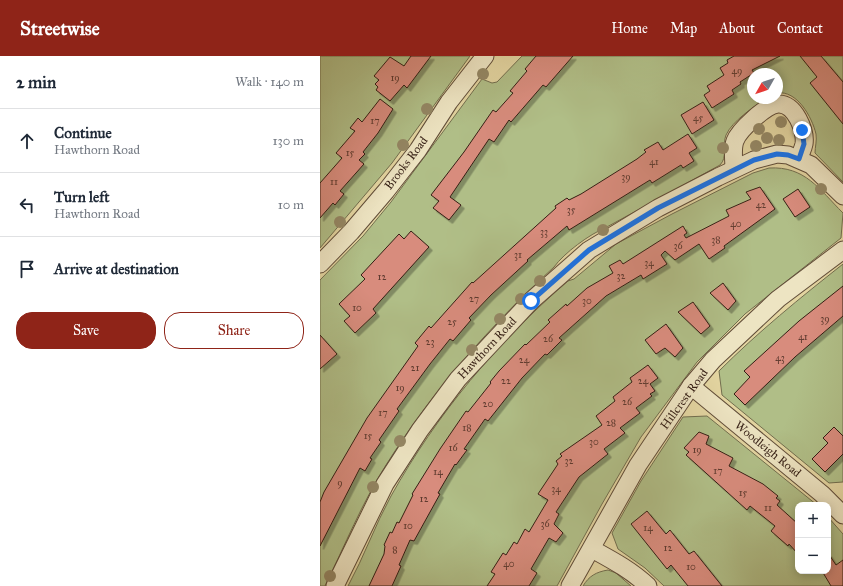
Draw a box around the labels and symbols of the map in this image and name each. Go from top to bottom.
house number: 49 [732,65,742,77]
north arrow [747,68,783,104]
house number: 19 [390,72,400,84]
house number: 45 [693,112,703,124]
house number: 17 [370,115,380,127]
route end [793,121,811,139]
street label: Brooks Road [382,134,430,192]
house number: 15 [346,147,355,159]
house number: 41 [649,156,659,168]
house number: 39 [621,171,631,183]
house number: 11 [330,176,338,188]
house number: 42 [756,199,766,211]
house number: 35 [567,204,576,216]
house number: 40 [730,218,742,230]
house number: 33 [540,226,548,238]
house number: 38 [711,234,721,246]
house number: 36 [673,240,683,252]
house number: 31 [514,249,522,261]
house number: 34 [644,257,654,269]
house number: 32 [617,270,626,282]
house number: 12 [378,271,387,283]
route start [522,292,540,310]
house number: 27 [469,293,479,305]
house number: 30 [582,295,592,307]
house number: 10 [352,302,362,314]
house number: 39 [820,313,830,325]
street label: Hawthorn Road [455,314,519,382]
house number: 25 [447,316,457,328]
house number: 41 [798,331,808,343]
house number: 26 [543,333,554,345]
house number: 23 [426,336,434,348]
house number: 43 [775,352,785,364]
house number: 24 [519,354,530,366]
house number: 21 [411,362,419,374]
street label: Hillcrest Road [657,366,711,432]
house number: 22 [501,375,511,387]
house number: 24 [638,375,649,387]
house number: 19 [395,382,405,394]
house number: 26 [622,396,633,408]
house number: 20 [483,398,494,410]
house number: 17 [378,407,388,419]
house number: 28 [606,417,616,429]
street label: Woodleigh Road [731,418,804,481]
house number: 18 [462,422,472,434]
house number: 15 [364,430,373,442]
house number: 30 [589,436,599,448]
house number: 16 [448,442,458,454]
house number: 19 [692,444,702,456]
house number: 32 [565,455,574,467]
house number: 17 [713,465,723,477]
house number: 14 [433,466,443,478]
house number: 9 [337,477,343,489]
house number: 34 [551,483,561,495]
house number: 15 [739,487,748,499]
house number: 12 [420,493,429,505]
house number: 11 [764,502,772,514]
house number: 36 [540,518,550,530]
house number: 10 [403,520,413,532]
house number: 14 [643,522,653,534]
house number: 12 [664,542,673,554]
house number: 8 [392,544,398,556]
house number: 40 [503,558,515,570]
house number: 10 [686,561,696,573]

